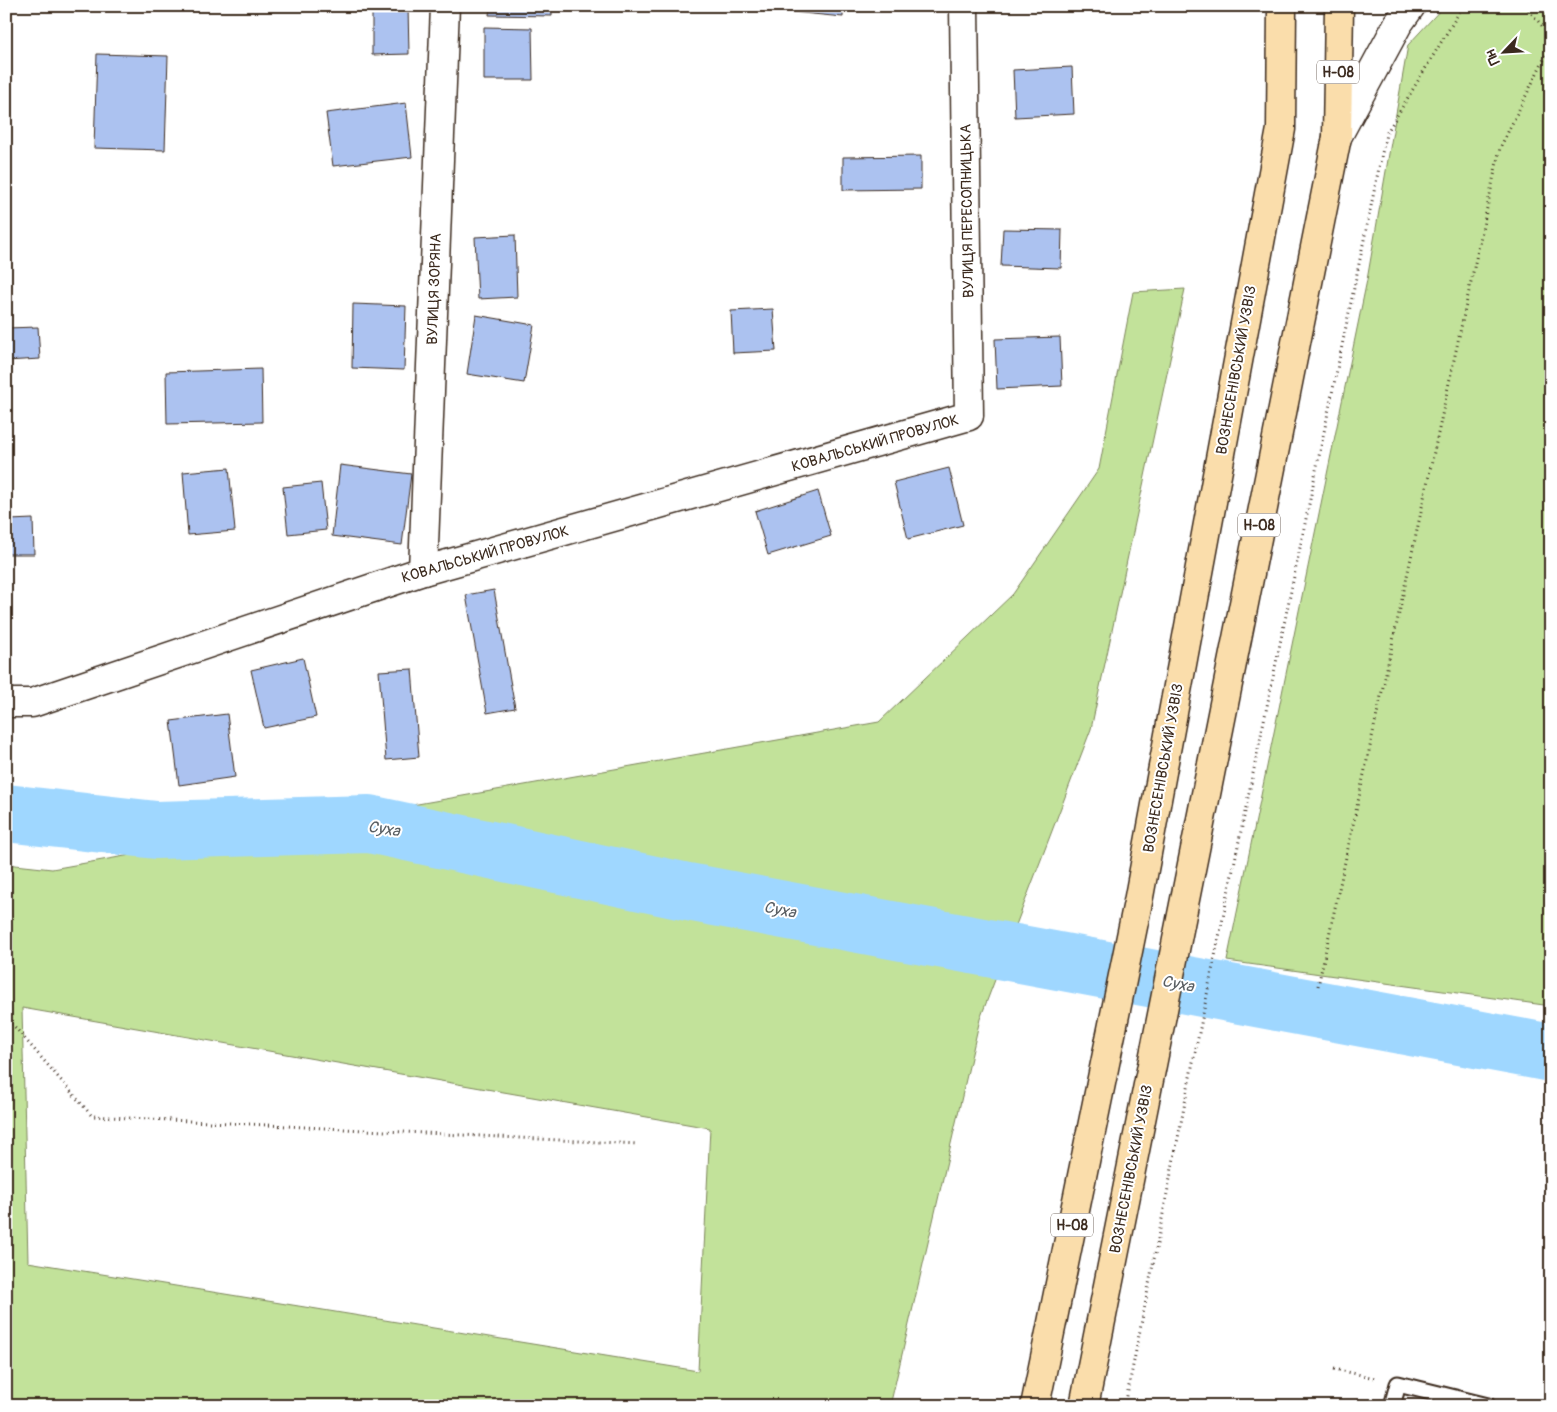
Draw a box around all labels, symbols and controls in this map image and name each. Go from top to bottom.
north arrow [1480,28,1530,78]
text: Пн [1482,47,1504,68]
road number: Н-08 [1317,61,1359,84]
street label: ВУЛИЦЯ ПЕРЕСОПНИЦЬКА [956,123,979,298]
street label: ВУЛИЦЯ ЗОРЯНА [423,232,446,345]
street label: ВОЗНЕСЕНІВСЬКИЙ УЗВІЗ [1212,284,1261,456]
street label: КОВАЛЬСЬКИЙ ПРОВУЛОК [789,410,961,476]
road number: Н-08 [1238,514,1280,536]
street label: КОВАЛЬСЬКИЙ ПРОВУЛОК [399,521,571,587]
street label: ВОЗНЕСЕНІВСЬКИЙ УЗВІЗ [1139,682,1188,854]
water label: Суха [366,817,403,842]
water label: Суха [762,897,799,923]
water label: Суха [1160,971,1197,997]
street label: ВОЗНЕСЕНІВСЬКИЙ УЗВІЗ [1106,1083,1157,1255]
road number: Н-08 [1051,1214,1093,1236]

